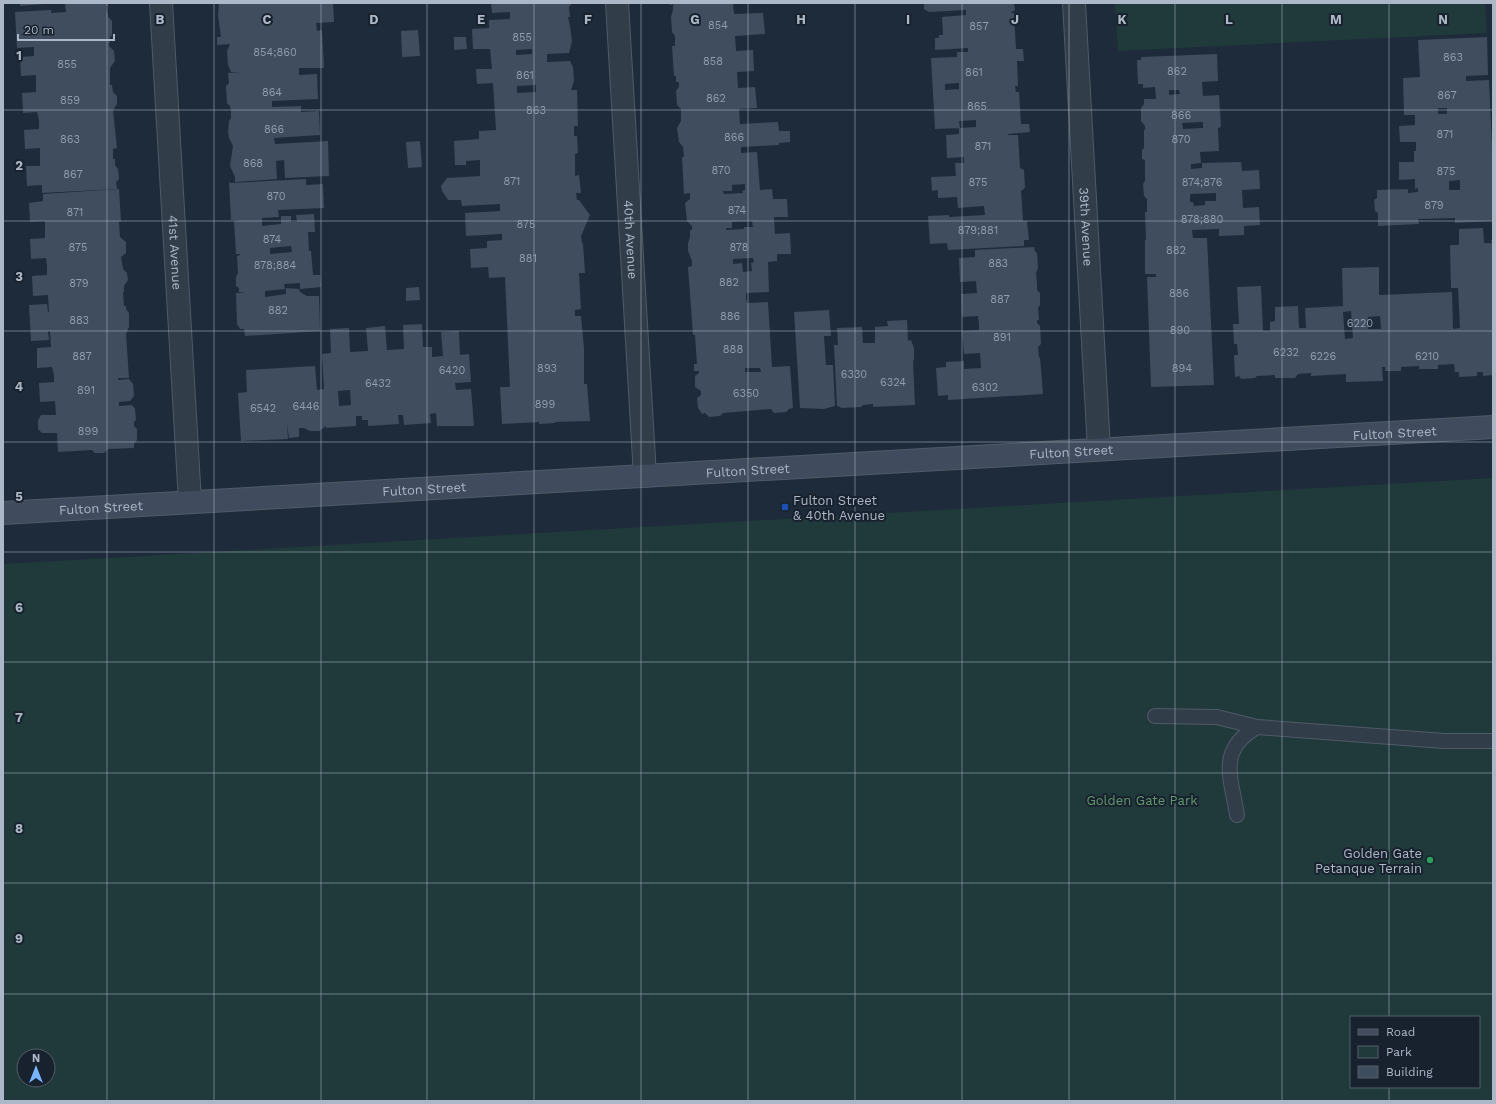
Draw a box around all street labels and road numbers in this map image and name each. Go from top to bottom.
street label: 39th Avenue [1077,187,1096,267]
street label: 40th Avenue [621,199,641,280]
street label: 41st Avenue [166,215,185,291]
street label: Fulton Street [1352,423,1438,443]
street label: Fulton Street [1029,441,1114,461]
street label: Fulton Street [705,460,791,480]
street label: Fulton Street [382,479,467,499]
street label: Fulton Street [58,497,144,517]

